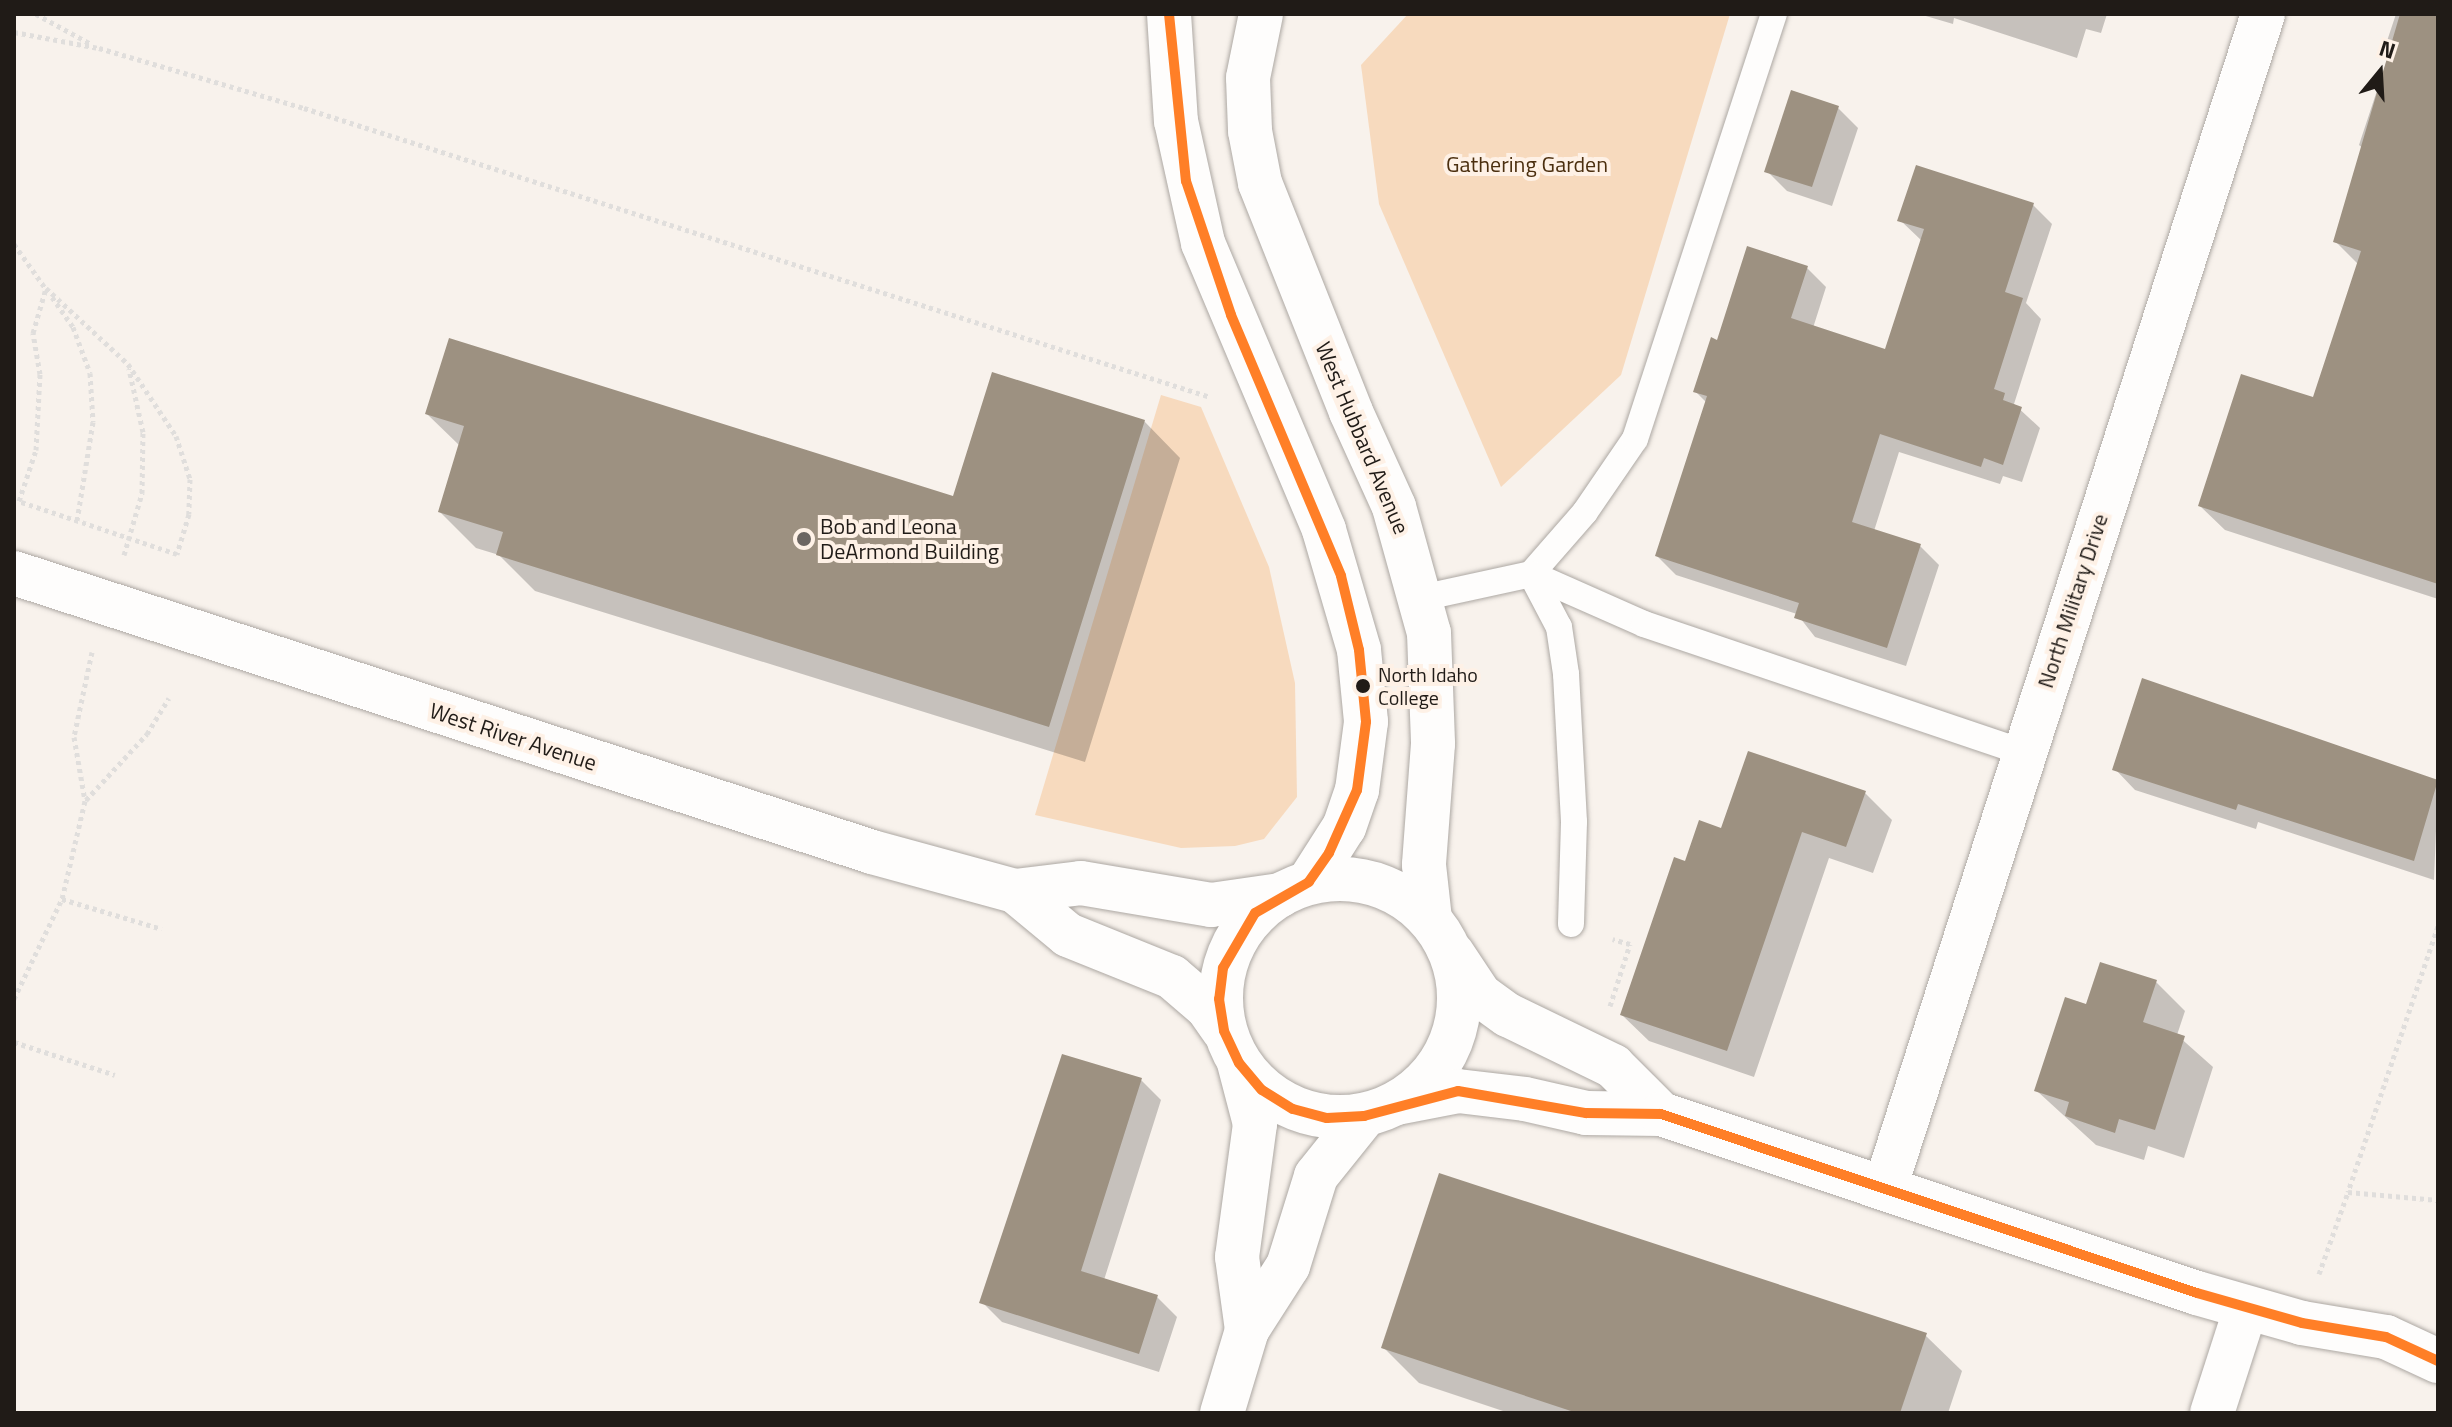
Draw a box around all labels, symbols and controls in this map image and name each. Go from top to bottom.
text: N [2375,31,2400,68]
north arrow [2340,32,2420,112]
park label: Gathering Garden [1446,152,1608,178]
street label: West Hubbard Avenue [1310,338,1414,538]
street label: North Military Drive [2032,511,2114,691]
place label: Bob and Leona DeArmond Building [820,513,999,564]
marker: Bob and Leona DeArmond Building [795,530,813,548]
place label: North Idaho College [1378,662,1478,709]
marker: North Idaho College [1355,678,1371,694]
street label: West River Avenue [426,698,600,776]

